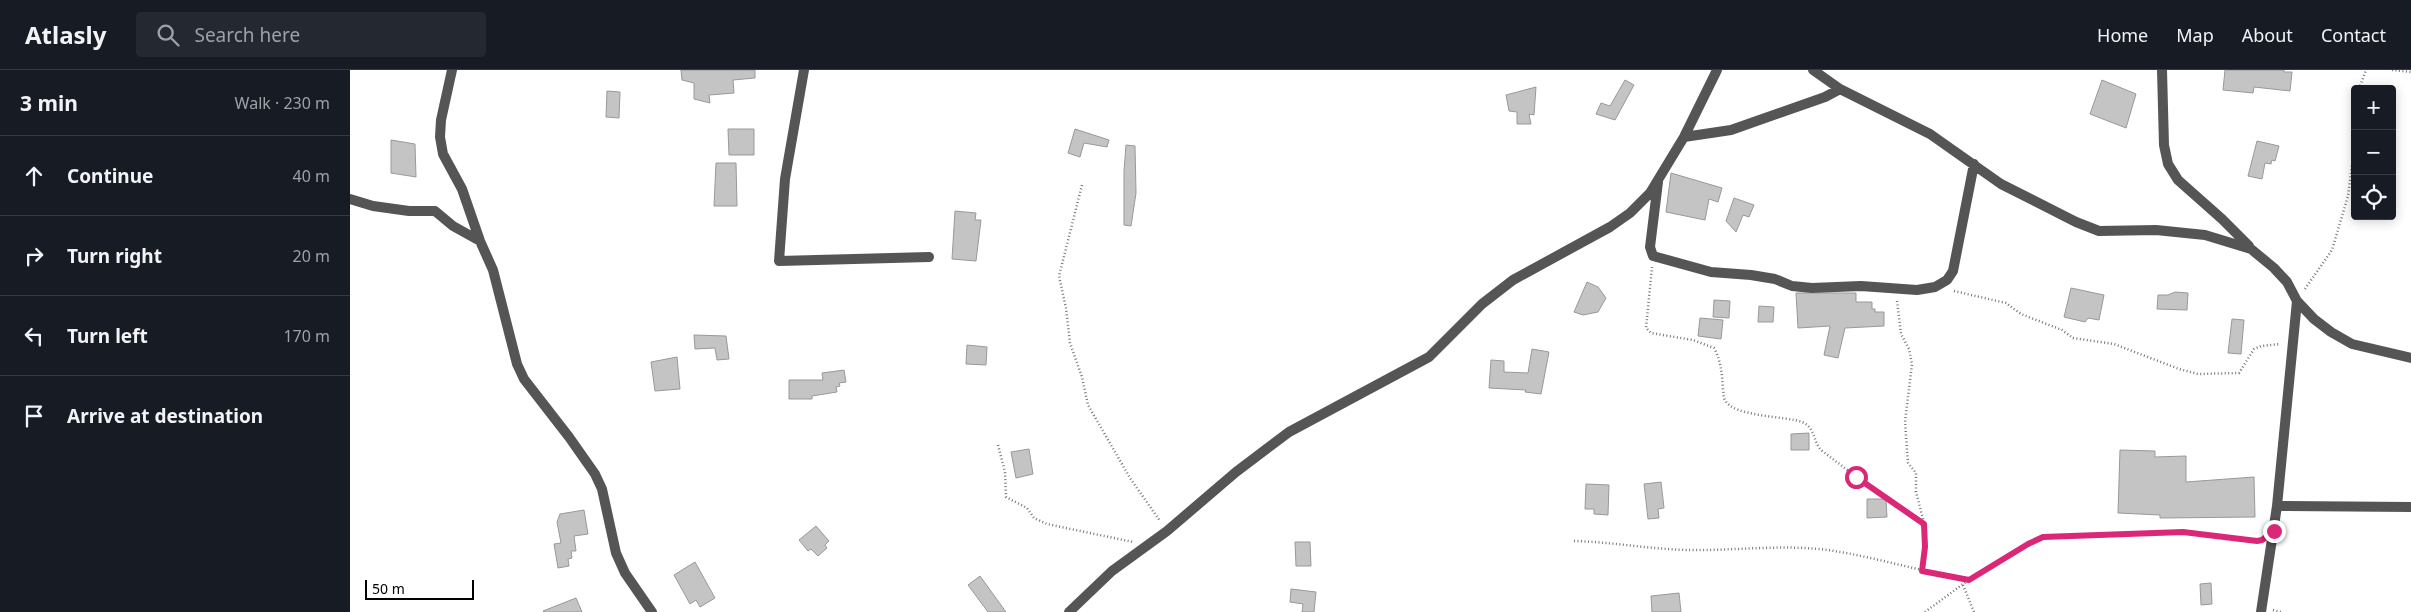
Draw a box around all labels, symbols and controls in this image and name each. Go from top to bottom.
search box [136,12,486,57]
text: Atlasly [25,18,106,51]
icon: search [154,21,182,49]
text: Search here [194,22,300,48]
text: Home [2097,23,2148,47]
text: Map [2176,23,2214,47]
text: About [2242,23,2293,47]
text: Contact [2321,23,2386,47]
map controls [2351,85,2396,220]
button: + [2351,85,2396,130]
text: 3 min [20,89,78,117]
text: Walk · 230 m [235,92,330,114]
button: − [2351,130,2396,175]
icon: ahead [20,162,48,190]
text: Continue [67,163,153,189]
text: 40 m [293,165,330,187]
button: locate [2351,175,2396,220]
icon: right [20,242,48,270]
text: Turn right [67,243,162,269]
text: 20 m [293,245,330,267]
icon: left [20,322,48,350]
text: Turn left [67,323,148,349]
text: 170 m [283,325,330,347]
icon: arrive [20,402,48,430]
text: Arrive at destination [67,403,263,429]
route start [1845,466,1868,489]
route end [2263,520,2286,543]
scale bar [365,577,474,600]
text: 50 m [372,579,405,598]

